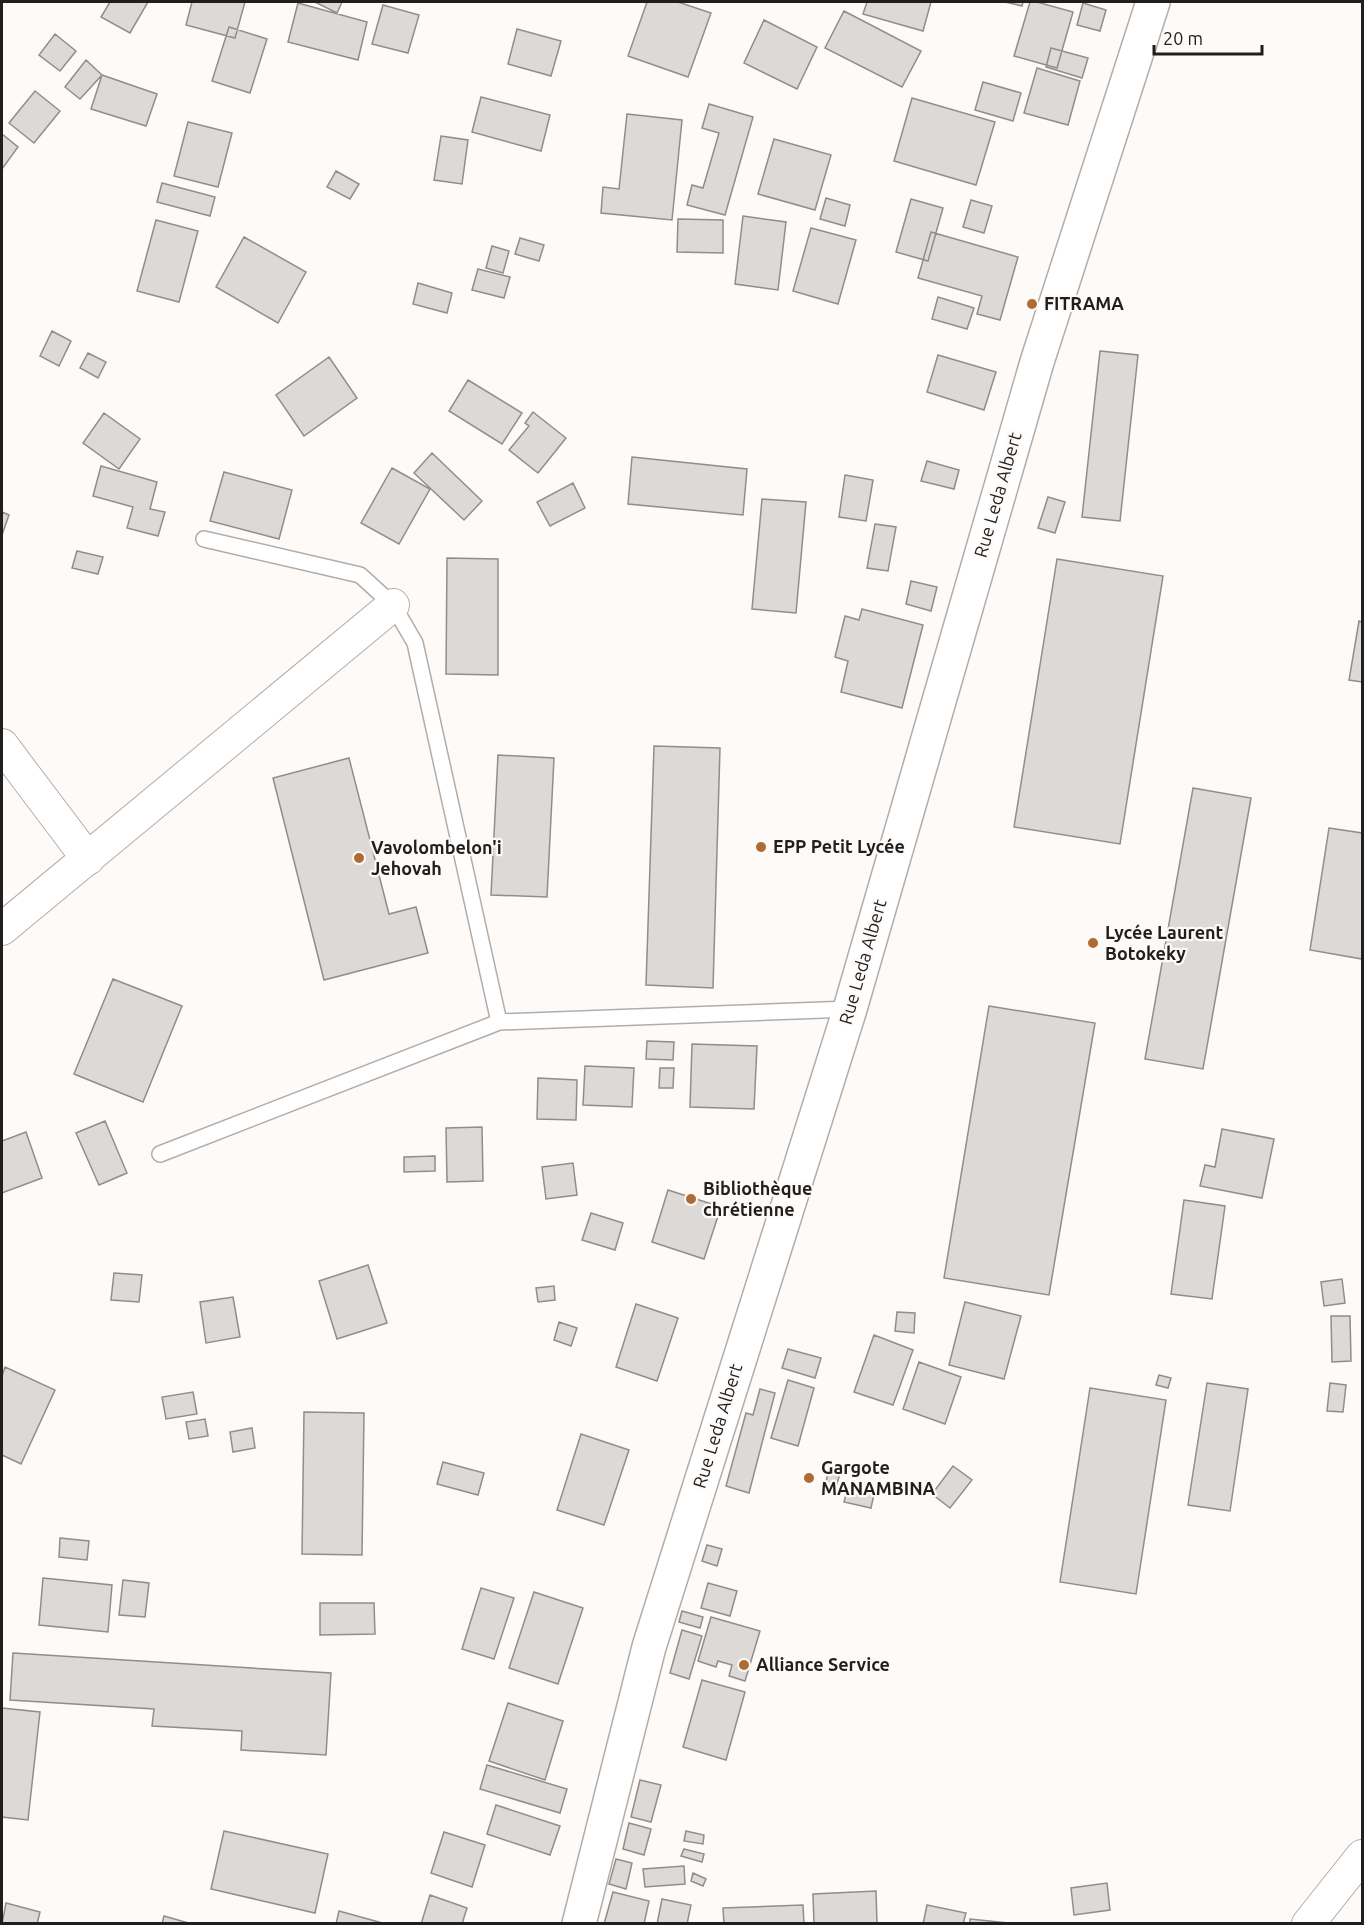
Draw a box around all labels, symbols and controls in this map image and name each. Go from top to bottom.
scale bar [1154,18,1262,56]
text: 20 m [1163,28,1203,48]
place label: FITRAMA [1044,293,1124,313]
marker: FITRAMA [1025,297,1039,311]
street label: Rue Leda Albert [970,430,1024,560]
place label: EPP Petit Lycée [773,836,905,856]
place label: Vavolombelon'i Jehovah [371,837,502,878]
marker: EPP Petit Lycée [754,840,768,854]
marker: Vavolombelon'i Jehovah [352,851,366,865]
street label: Rue Leda Albert [835,897,889,1027]
place label: Lycée Laurent Botokeky [1105,922,1224,963]
marker: Lycée Laurent Botokeky [1086,936,1100,950]
place label: Bibliothèque chrétienne [703,1178,812,1219]
marker: Bibliothèque chrétienne [684,1192,698,1206]
street label: Rue Leda Albert [689,1361,746,1490]
place label: Gargote MANAMBINA [821,1457,936,1498]
marker: Gargote MANAMBINA [802,1471,816,1485]
place label: Alliance Service [756,1654,890,1674]
marker: Alliance Service [737,1658,751,1672]

